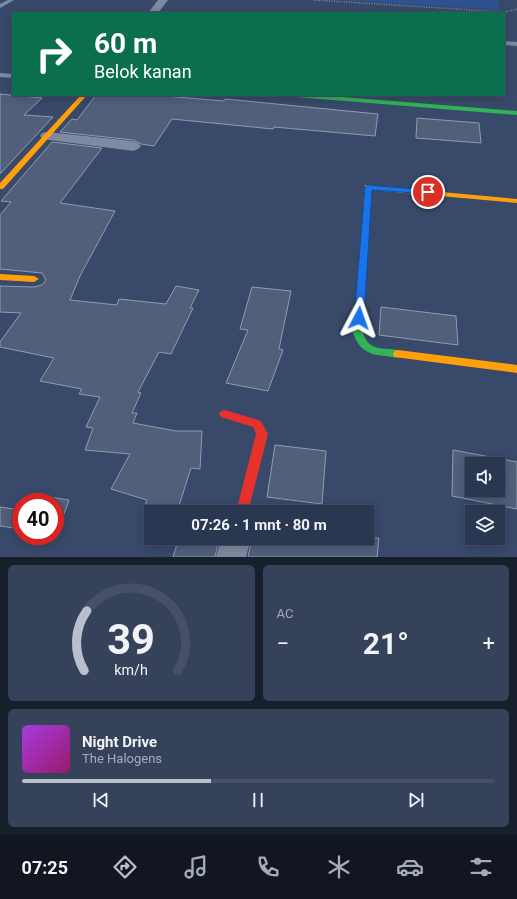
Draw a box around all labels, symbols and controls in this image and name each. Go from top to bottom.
text: 60 m [94,27,157,60]
icon: right [28,28,80,80]
text: Belok kanan [94,61,192,82]
pin [411,175,445,209]
icon: arrive [417,181,439,203]
position arrow [338,297,380,339]
map controls [465,457,505,545]
button: sound [465,457,505,497]
speed limit sign: 40 [12,493,64,545]
button: layers [465,505,505,545]
text: 07:26 · 1 mnt · 80 m [191,516,327,534]
text: AC [277,606,293,621]
text: 39 [107,615,155,664]
text: 21° [363,626,409,661]
text: − [277,631,289,656]
text: + [483,631,495,656]
text: km/h [114,662,148,678]
text: Night Drive [82,733,157,751]
text: The Halogens [82,751,162,766]
icon: previous [90,789,112,811]
icon: pause [247,789,269,811]
icon: next [405,789,427,811]
icon: directions [111,853,139,881]
icon: music [182,853,210,881]
icon: phone [254,853,282,881]
icon: climate [325,853,353,881]
icon: car [396,853,424,881]
icon: filters [467,853,495,881]
text: 07:25 [22,857,68,878]

